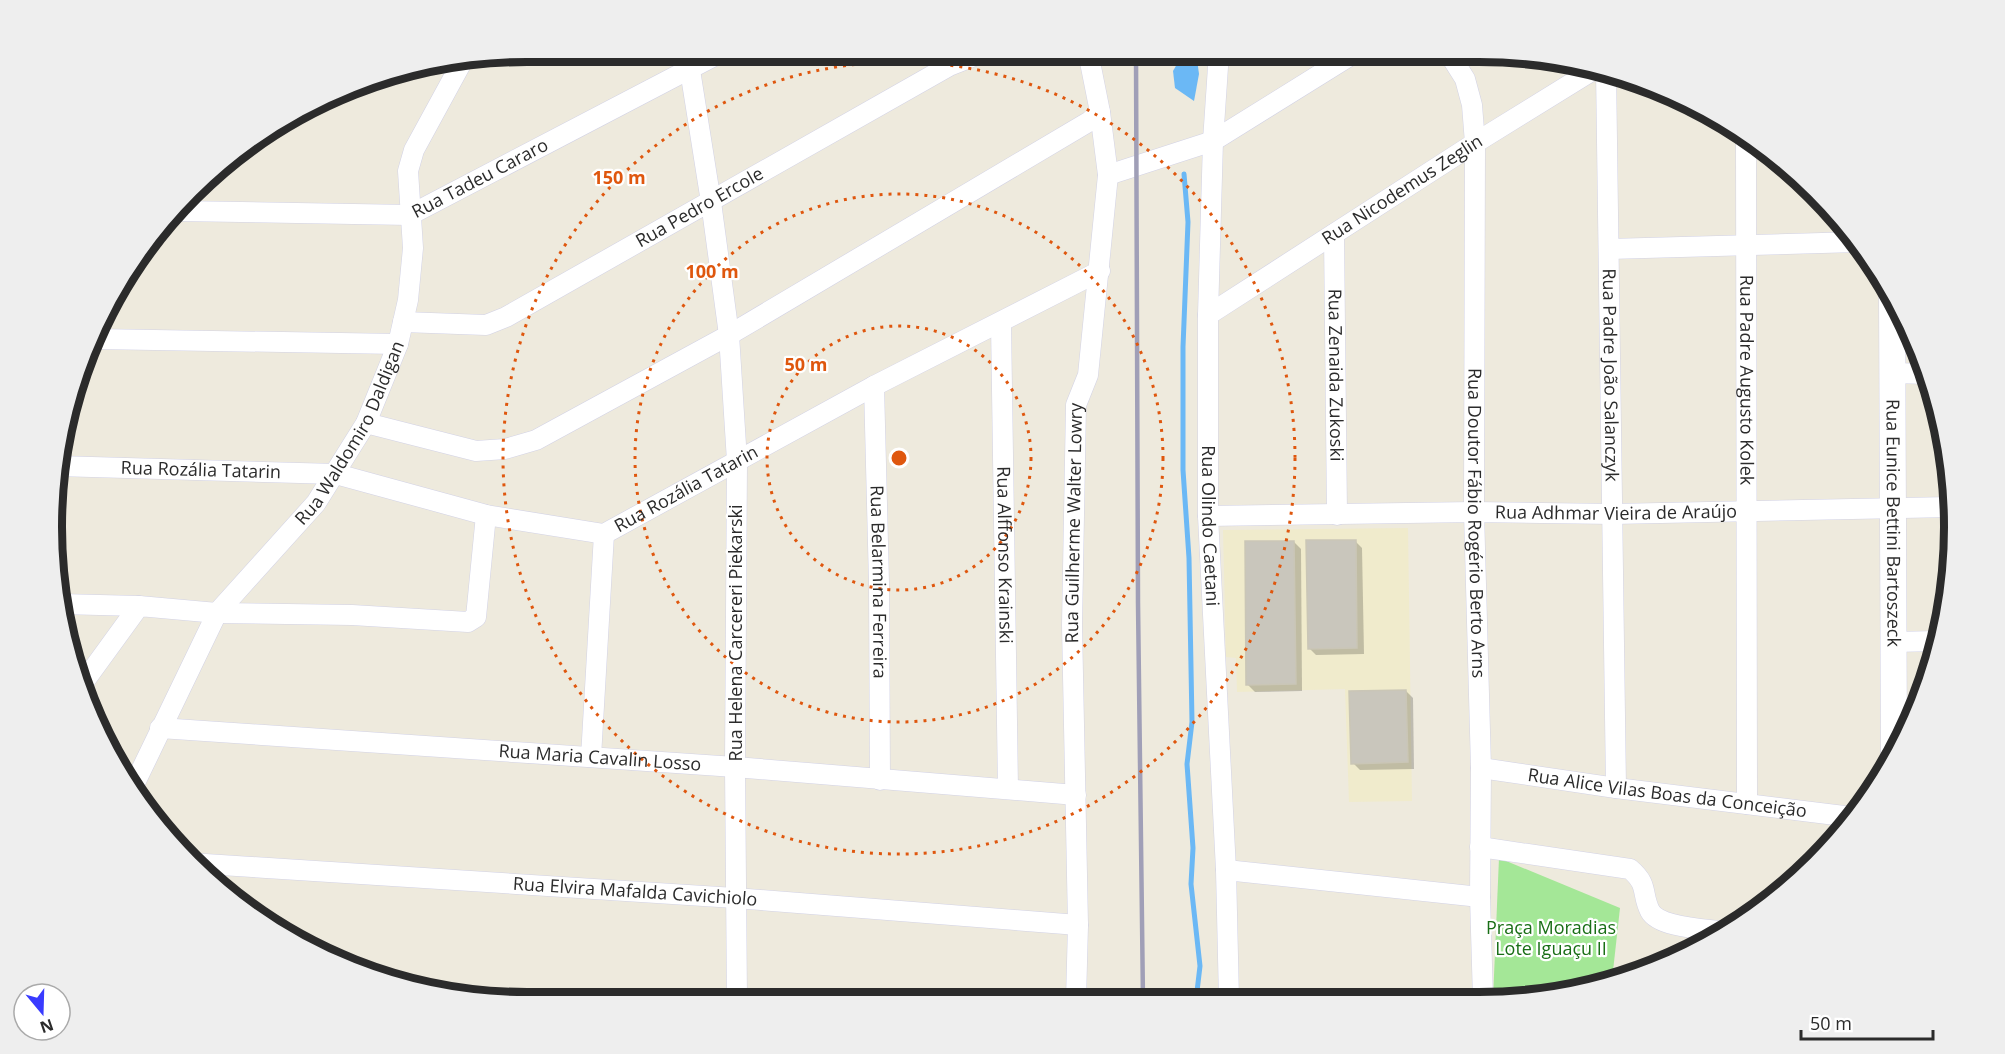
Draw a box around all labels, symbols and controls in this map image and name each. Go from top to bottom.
street label: Rua Nicodemus Zeglin [1317,128,1487,250]
street label: Rua Tadeu Cararo [407,132,552,223]
street label: Rua Pedro Ercole [631,161,767,252]
text: 150 m [592,165,646,189]
text: 100 m [685,259,739,283]
street label: Rua Padre João Salanczyk [1598,268,1625,482]
street label: Rua Padre Augusto Kolek [1735,275,1760,486]
street label: Rua Zenaida Zukoski [1324,288,1349,462]
street label: Rua Waldomiro Daldigan [289,337,409,530]
text: 50 m [785,352,827,376]
street label: Rua Doutor Fábio Rogério Berto Arns [1463,368,1492,678]
street label: Rua Eunice Bettini Bartoszeck [1881,399,1907,647]
street label: Rua Guilherme Walter Lowry [1059,402,1087,644]
street label: Rua Rozália Tatarin [610,439,762,537]
street label: Rua Olindo Caetani [1197,445,1226,607]
centre of rings [889,448,909,468]
street label: Rua Rozália Tatarin [120,455,281,483]
street label: Rua Alffonso Krainski [992,466,1019,644]
street label: Rua Belarmina Ferreira [866,485,892,679]
street label: Rua Adhmar Vieira de Araújo [1495,498,1737,525]
street label: Rua Helena Carcereri Piekarski [723,505,747,761]
street label: Rua Maria Cavalin Losso [498,738,702,776]
street label: Rua Alice Vilas Boas da Conceição [1526,762,1808,822]
street label: Rua Elvira Mafalda Cavichiolo [512,871,758,911]
park label: Praça Moradias Lote Iguaçu II [1486,915,1616,960]
north arrow [12,982,72,1042]
scale bar [1801,1003,1933,1041]
text: 50 m [1810,1011,1852,1035]
text: N [37,1014,57,1039]

